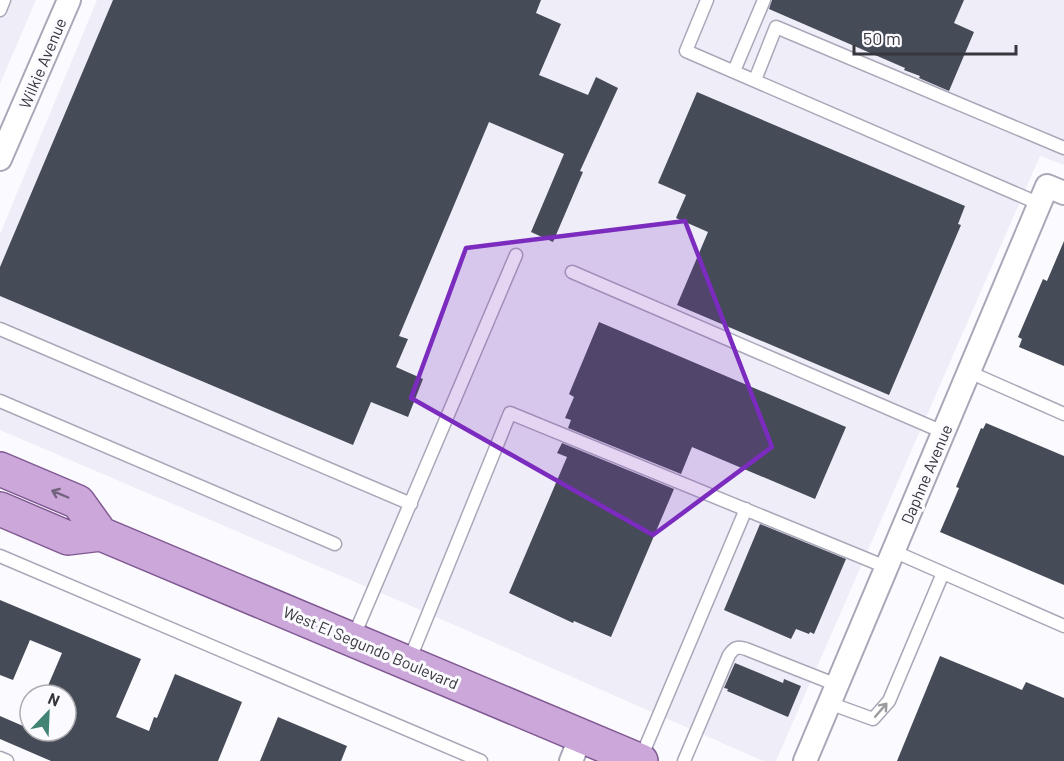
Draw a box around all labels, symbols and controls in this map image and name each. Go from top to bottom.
street label: Wilkie Avenue [14,15,70,111]
scale bar [854,18,1016,56]
text: 50 m [863,27,901,49]
street label: Daphne Avenue [896,421,956,527]
one-way arrow [52,488,70,499]
street label: West El Segundo Boulevard [281,601,461,693]
north arrow [18,683,78,743]
text: N [45,688,63,710]
one-way arrow [874,703,888,718]

